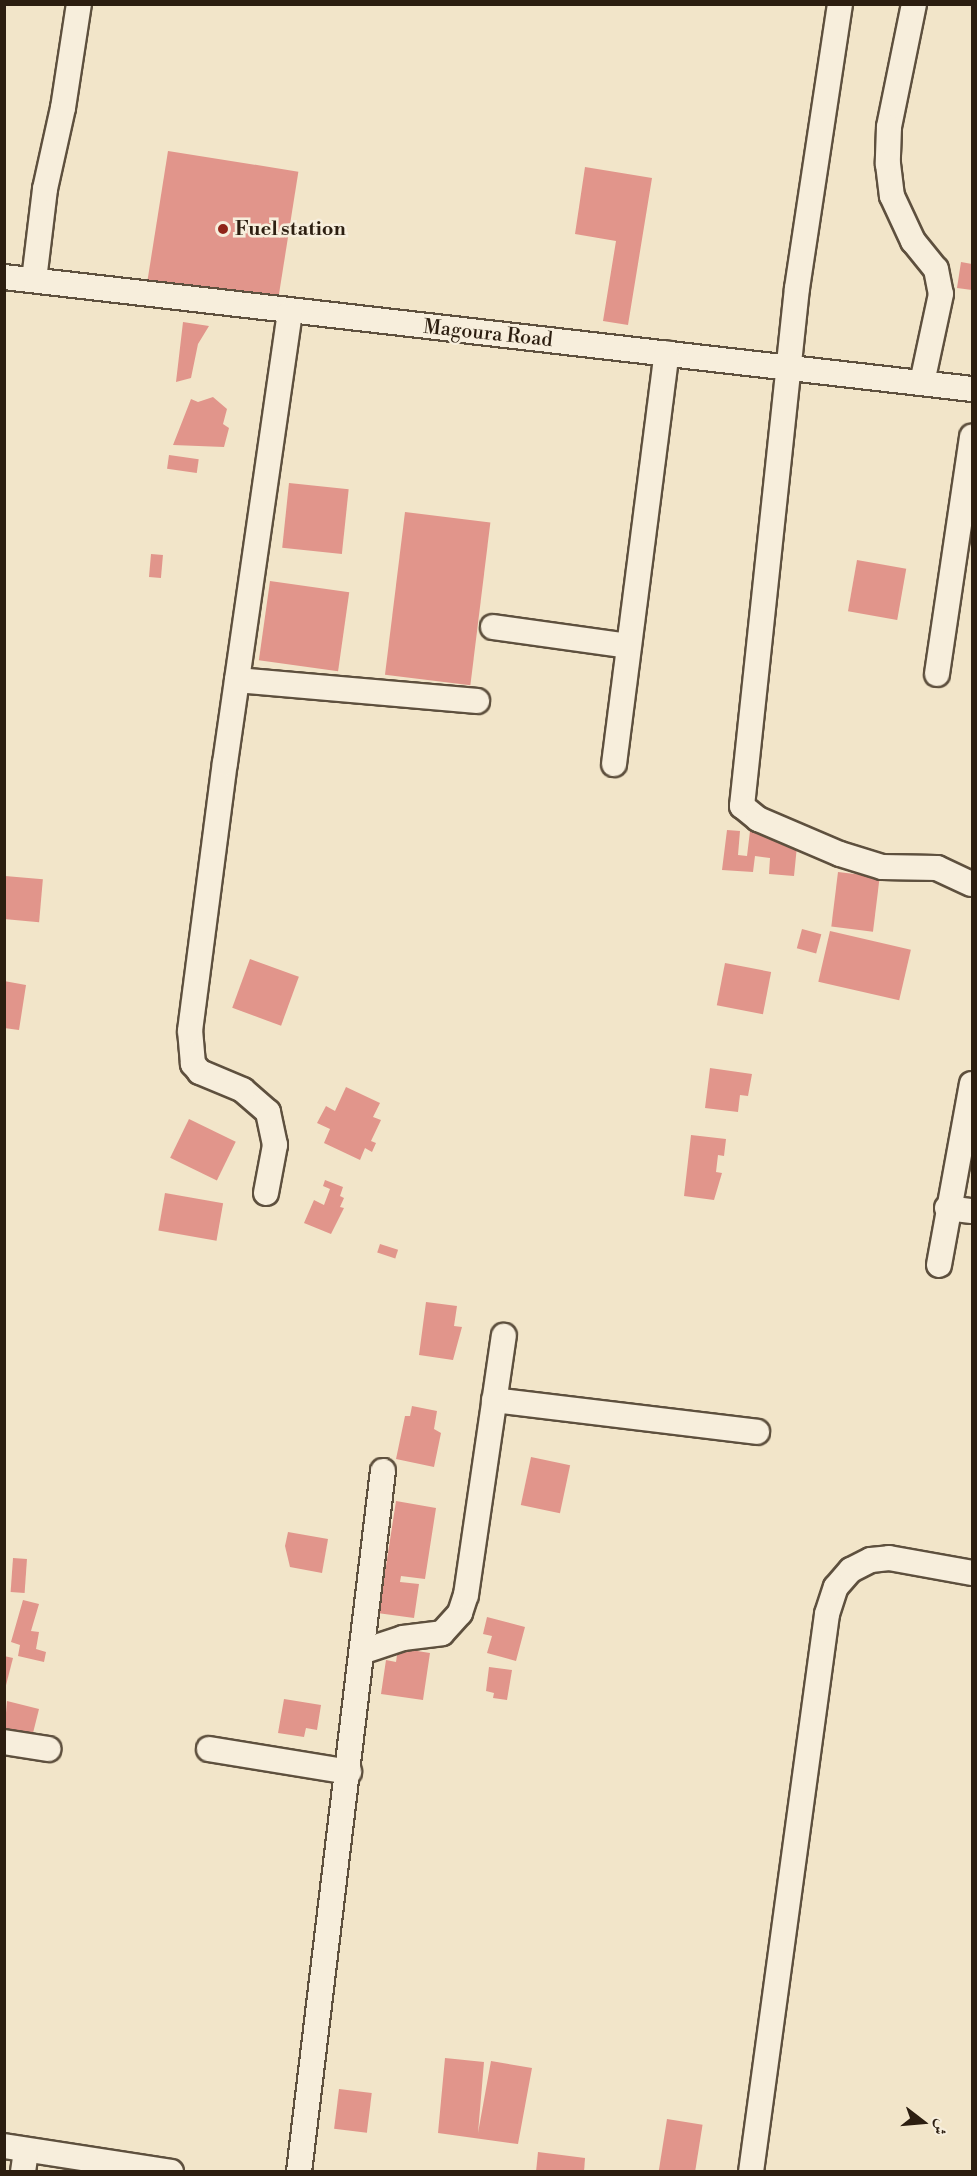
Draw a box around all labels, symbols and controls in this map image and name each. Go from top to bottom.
place label: Fuel station [235,217,346,241]
marker: Fuel station [216,222,230,236]
street label: Magoura Road [422,315,554,353]
north arrow [893,2092,953,2152]
text: ش [929,2117,952,2137]

